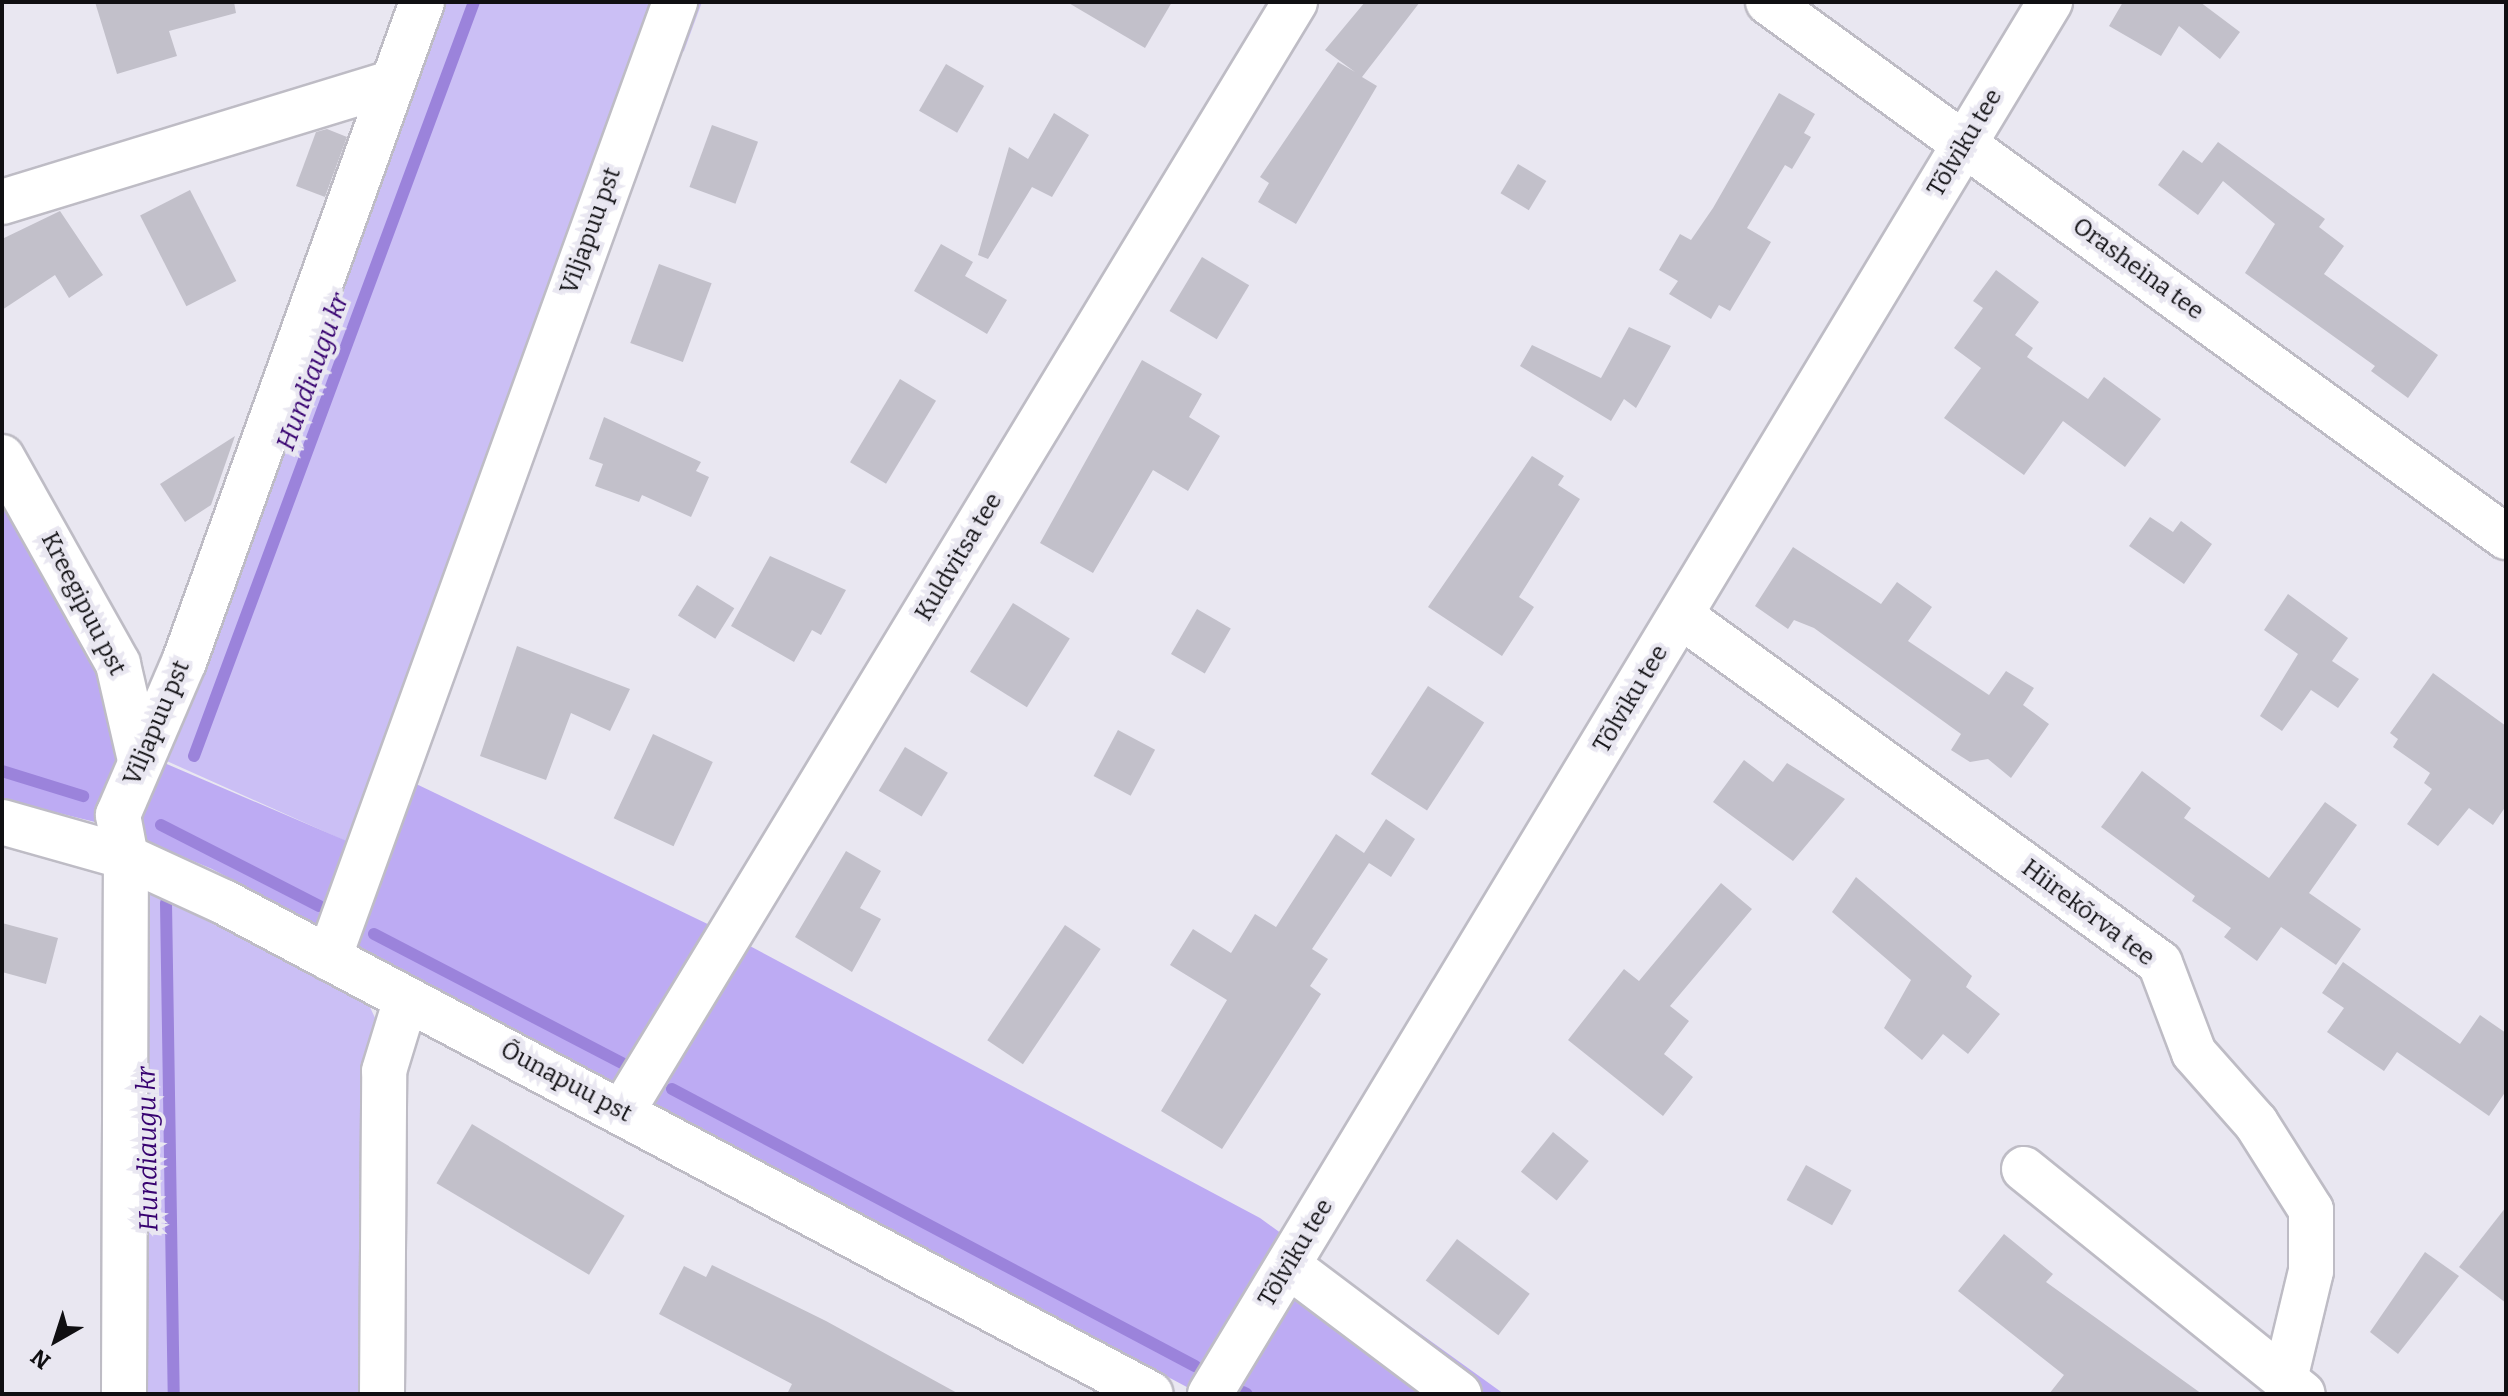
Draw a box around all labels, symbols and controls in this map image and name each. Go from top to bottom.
street label: Tõlviku tee [1922,84,2008,202]
street label: Viljapuu pst [555,164,627,298]
street label: Orasheina tee [2067,212,2209,326]
water label: Hundiaugu kr [270,289,356,455]
street label: Kuldvitsa tee [910,488,1008,626]
street label: Kreegipuu pst [35,528,131,680]
street label: Tõlviku tee [1588,640,1674,758]
street label: Viljapuu pst [118,656,196,790]
street label: Hiirekõrva tee [2016,854,2160,972]
street label: Õunapuu pst [496,1035,636,1129]
water label: Hundiaugu kr [131,1066,165,1232]
street label: Tõlviku tee [1253,1194,1339,1312]
north arrow [16,1300,96,1380]
text: N [25,1343,56,1375]

